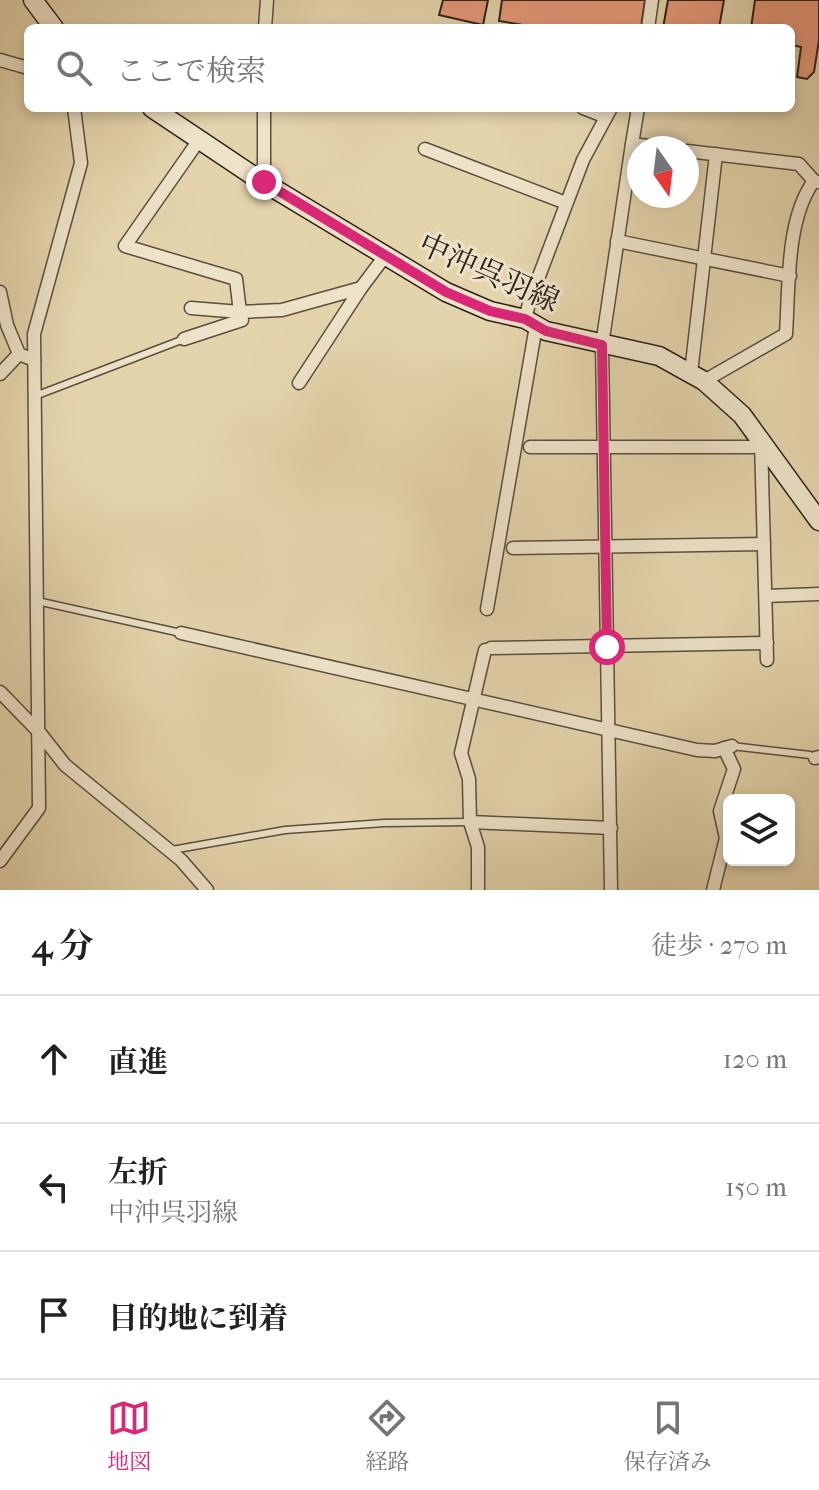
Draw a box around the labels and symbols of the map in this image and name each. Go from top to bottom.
north arrow [627,136,699,208]
route end [246,164,282,200]
street label: 中沖呉羽線 [413,227,565,319]
route start [589,629,625,665]

